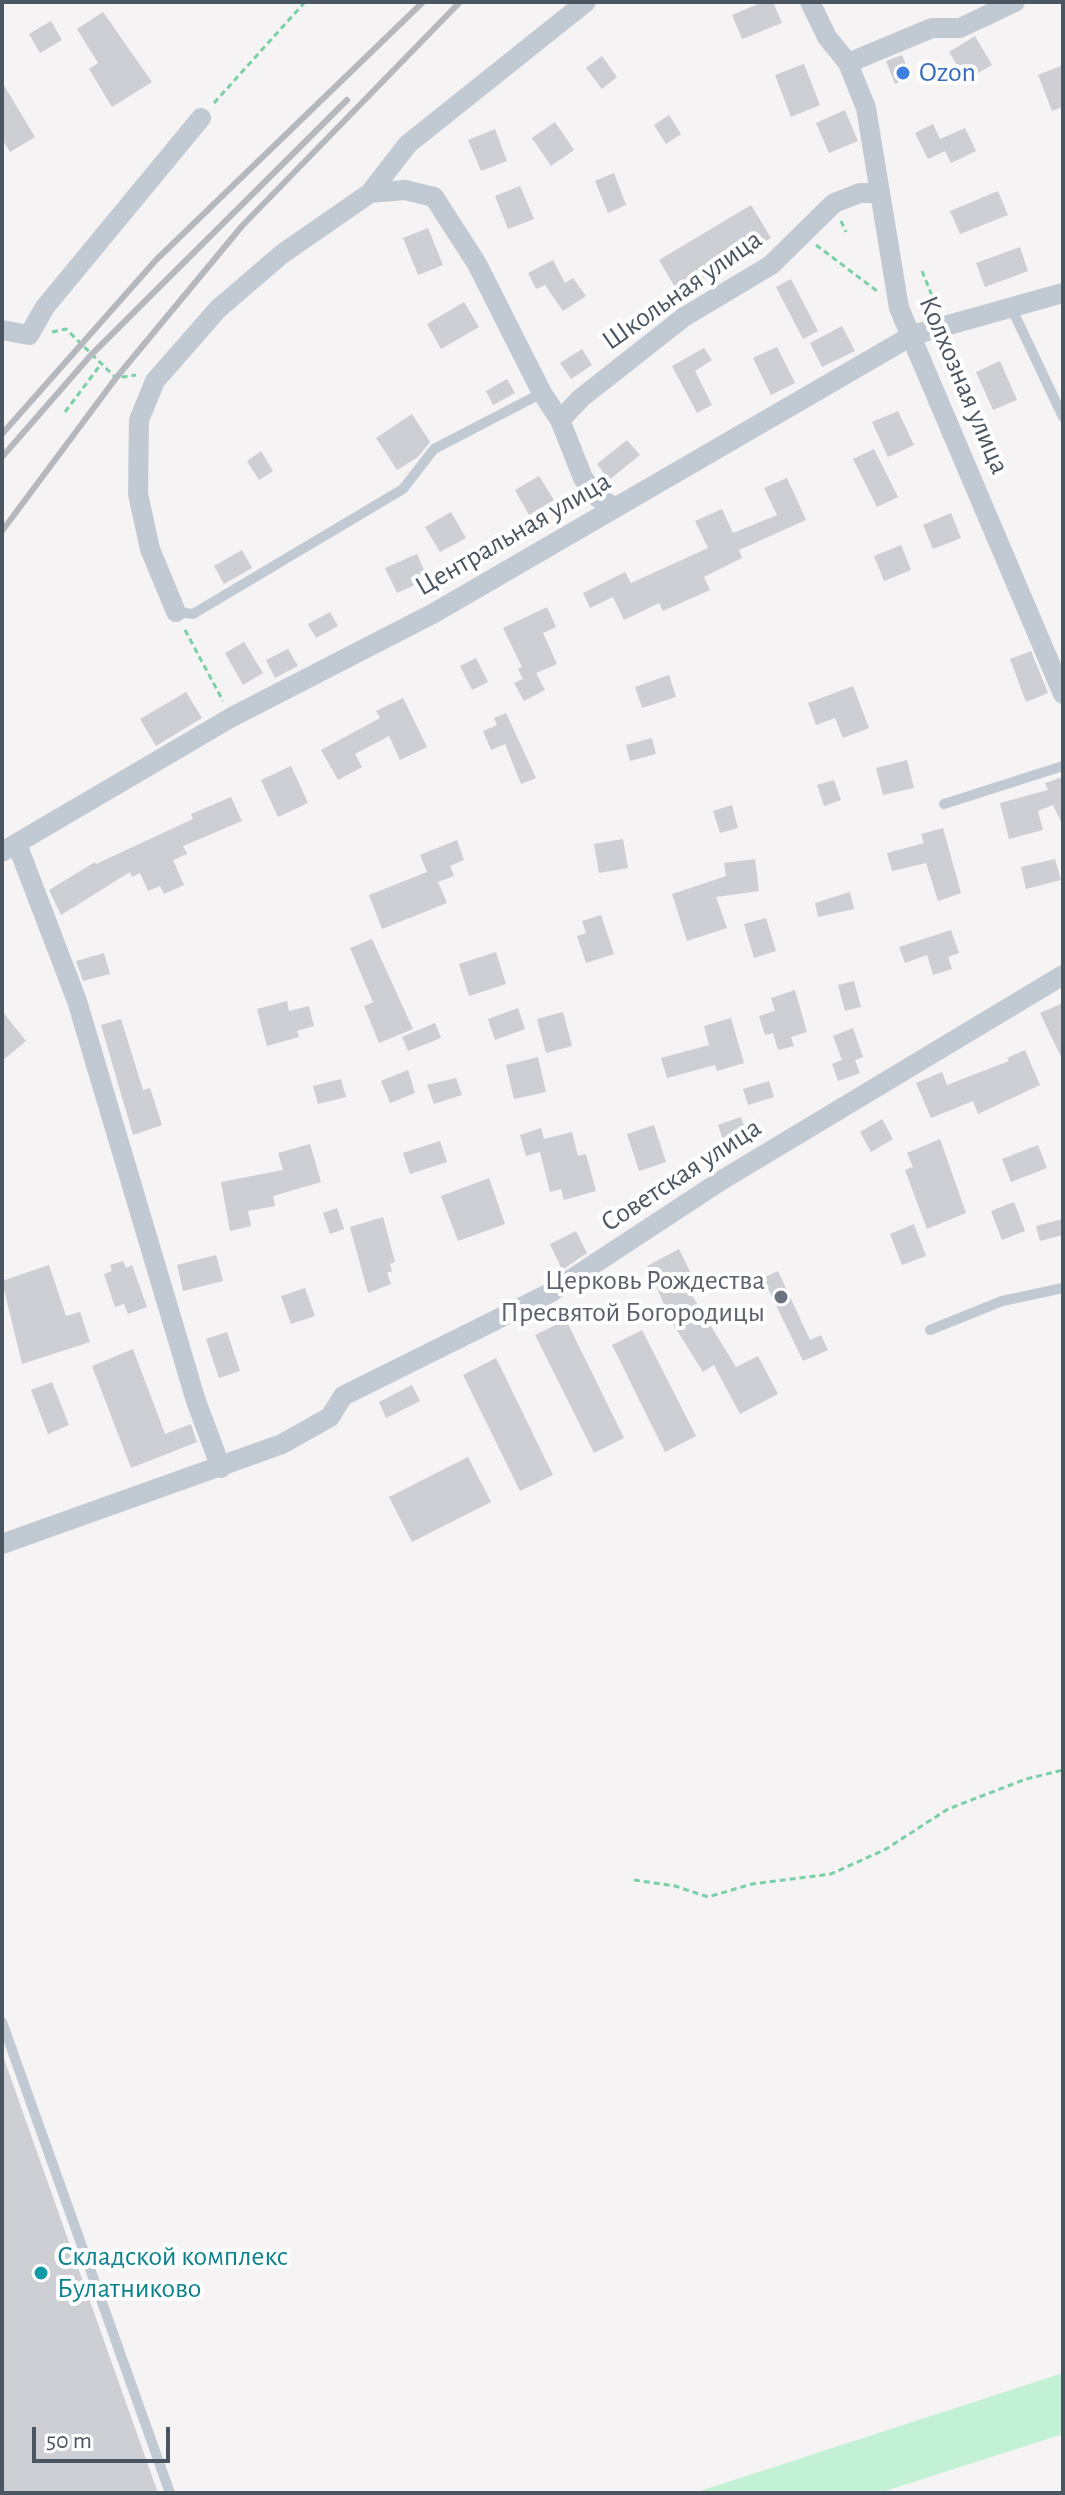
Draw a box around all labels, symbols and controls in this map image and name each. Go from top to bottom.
place label: Ozon [919,56,976,90]
marker: Ozon [894,64,912,82]
street label: Школьная улица [595,222,769,358]
street label: Колхозная улица [911,291,1017,479]
street label: Центральная улица [409,464,617,604]
street label: Советская улица [595,1111,767,1239]
place label: Церковь Рождества Пресвятой Богородицы [500,1264,765,1330]
marker: Церковь Рождества Пресвятой Богородицы [772,1288,790,1306]
place label: Складской комплекс Булатниково [57,2240,288,2306]
marker: Складской комплекс Булатниково [32,2264,50,2282]
scale bar [36,2411,174,2461]
text: 50 m [46,2429,92,2453]

